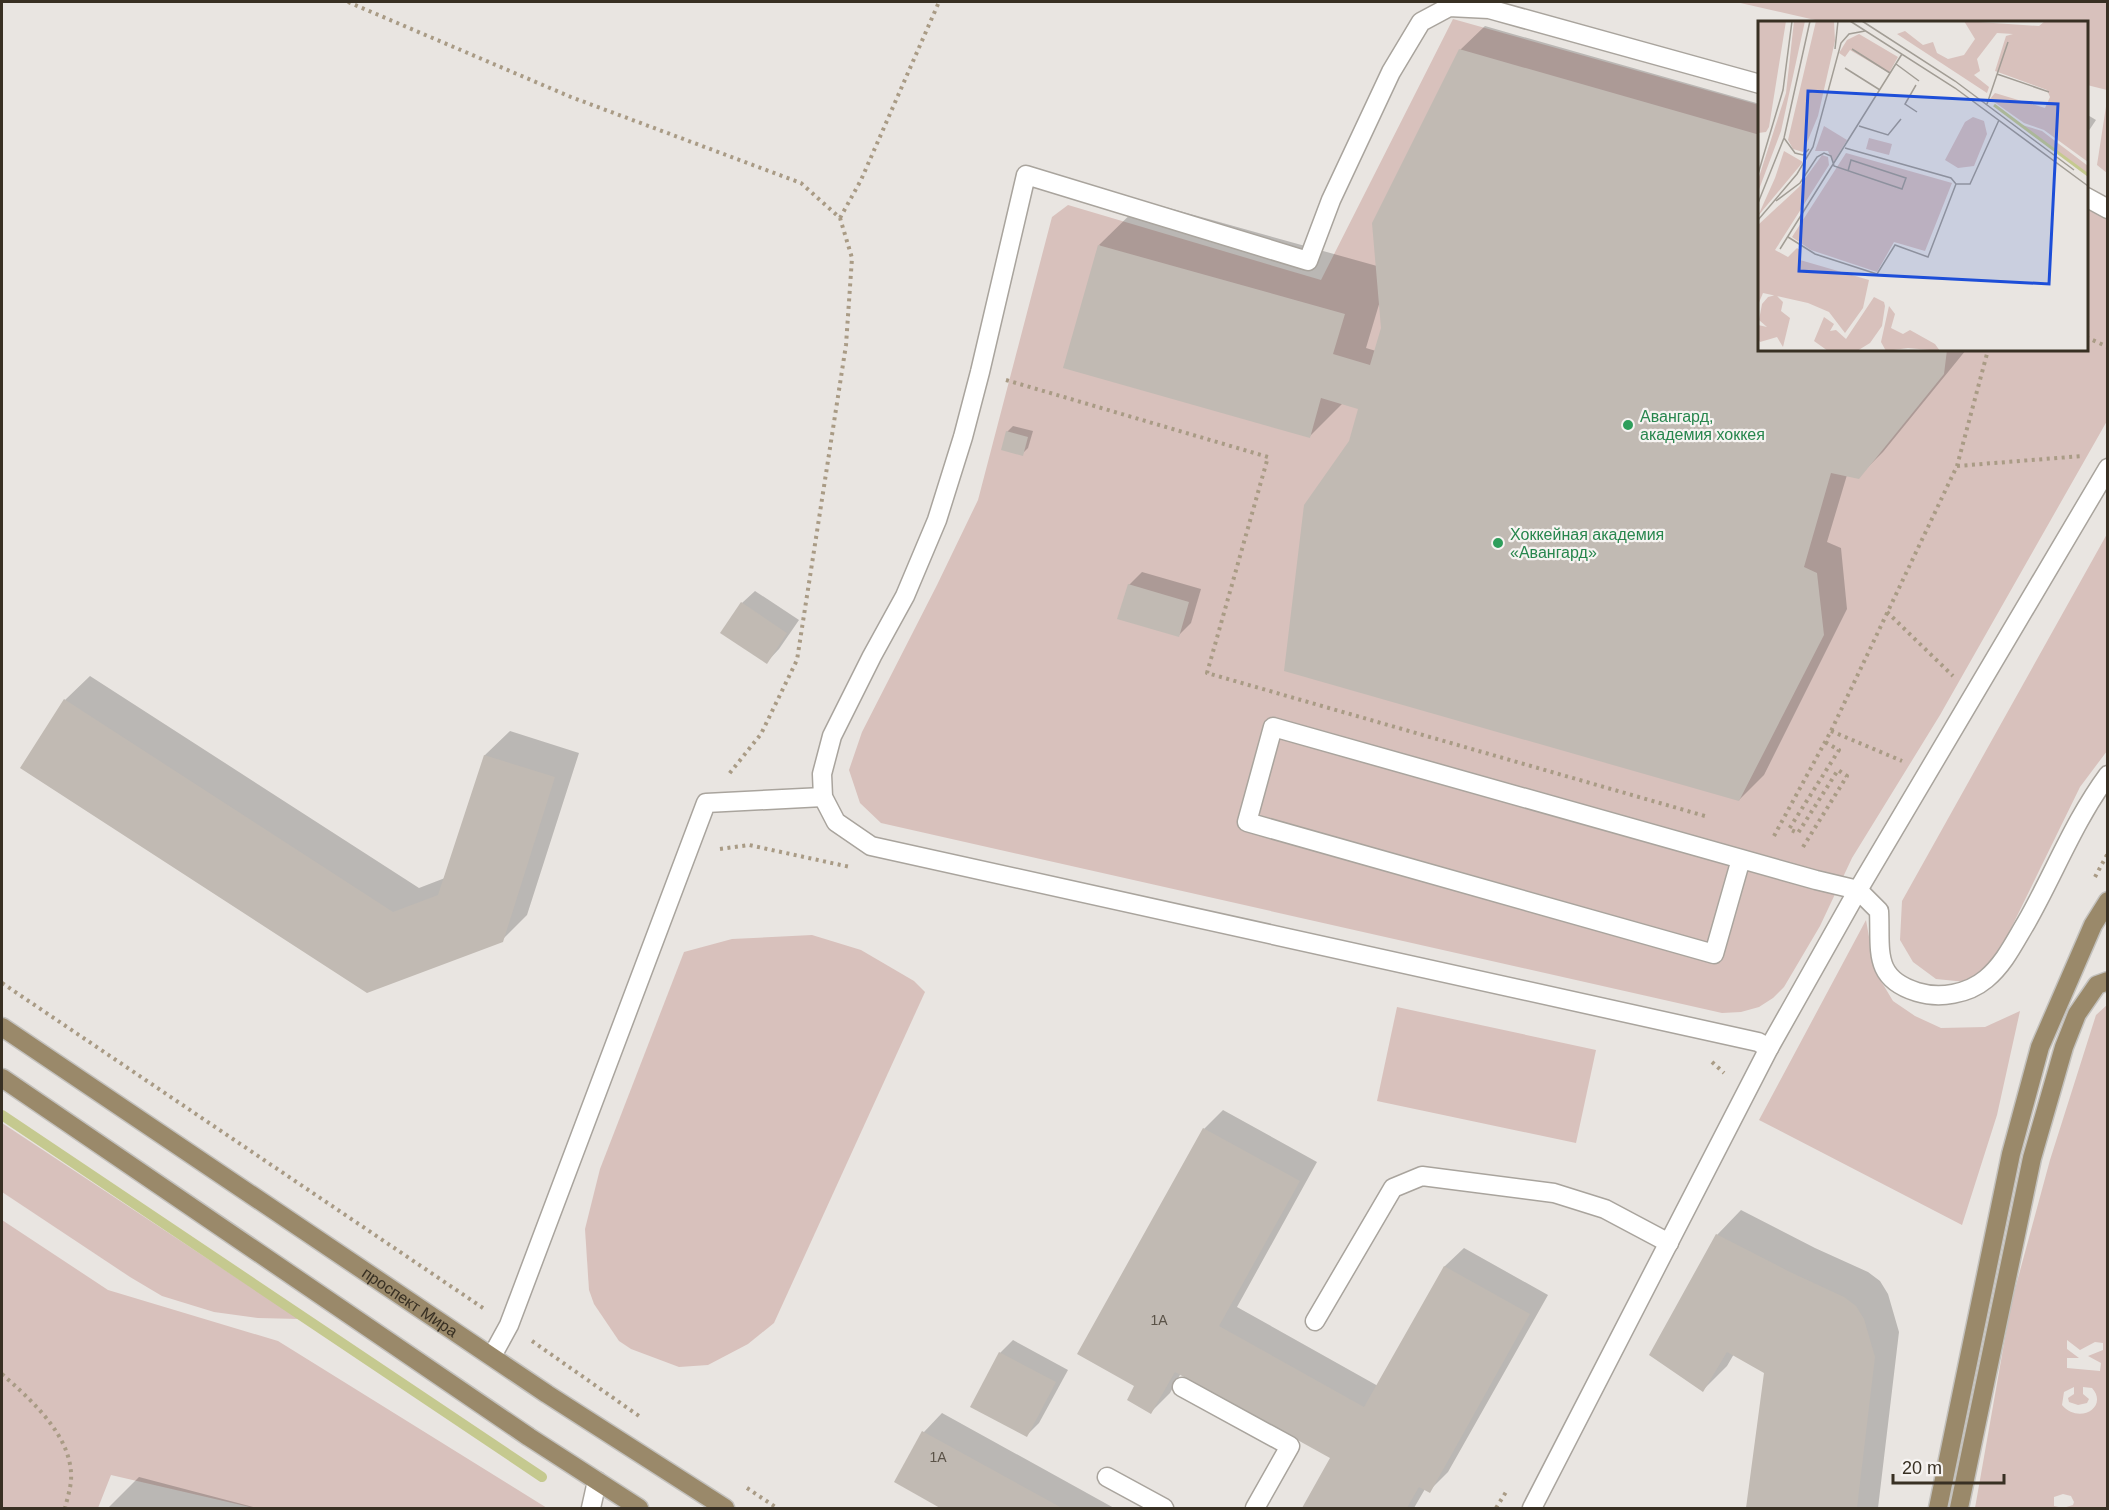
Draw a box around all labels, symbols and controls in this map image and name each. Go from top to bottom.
inset map [1758,21,2088,351]
place label: Авангард, академия хоккея [1640,408,1765,443]
marker: Авангард, академия хоккея [1621,418,1635,432]
place label: Хоккейная академия «Авангард» [1510,526,1664,561]
marker: Хоккейная академия «Авангард» [1491,536,1505,550]
street label: проспект Мира [359,1264,461,1340]
house number: 1А [1150,1312,1168,1328]
scale bar [1893,1447,2004,1485]
house number: 1А [929,1449,947,1465]
text: 20 m [1902,1458,1942,1478]

